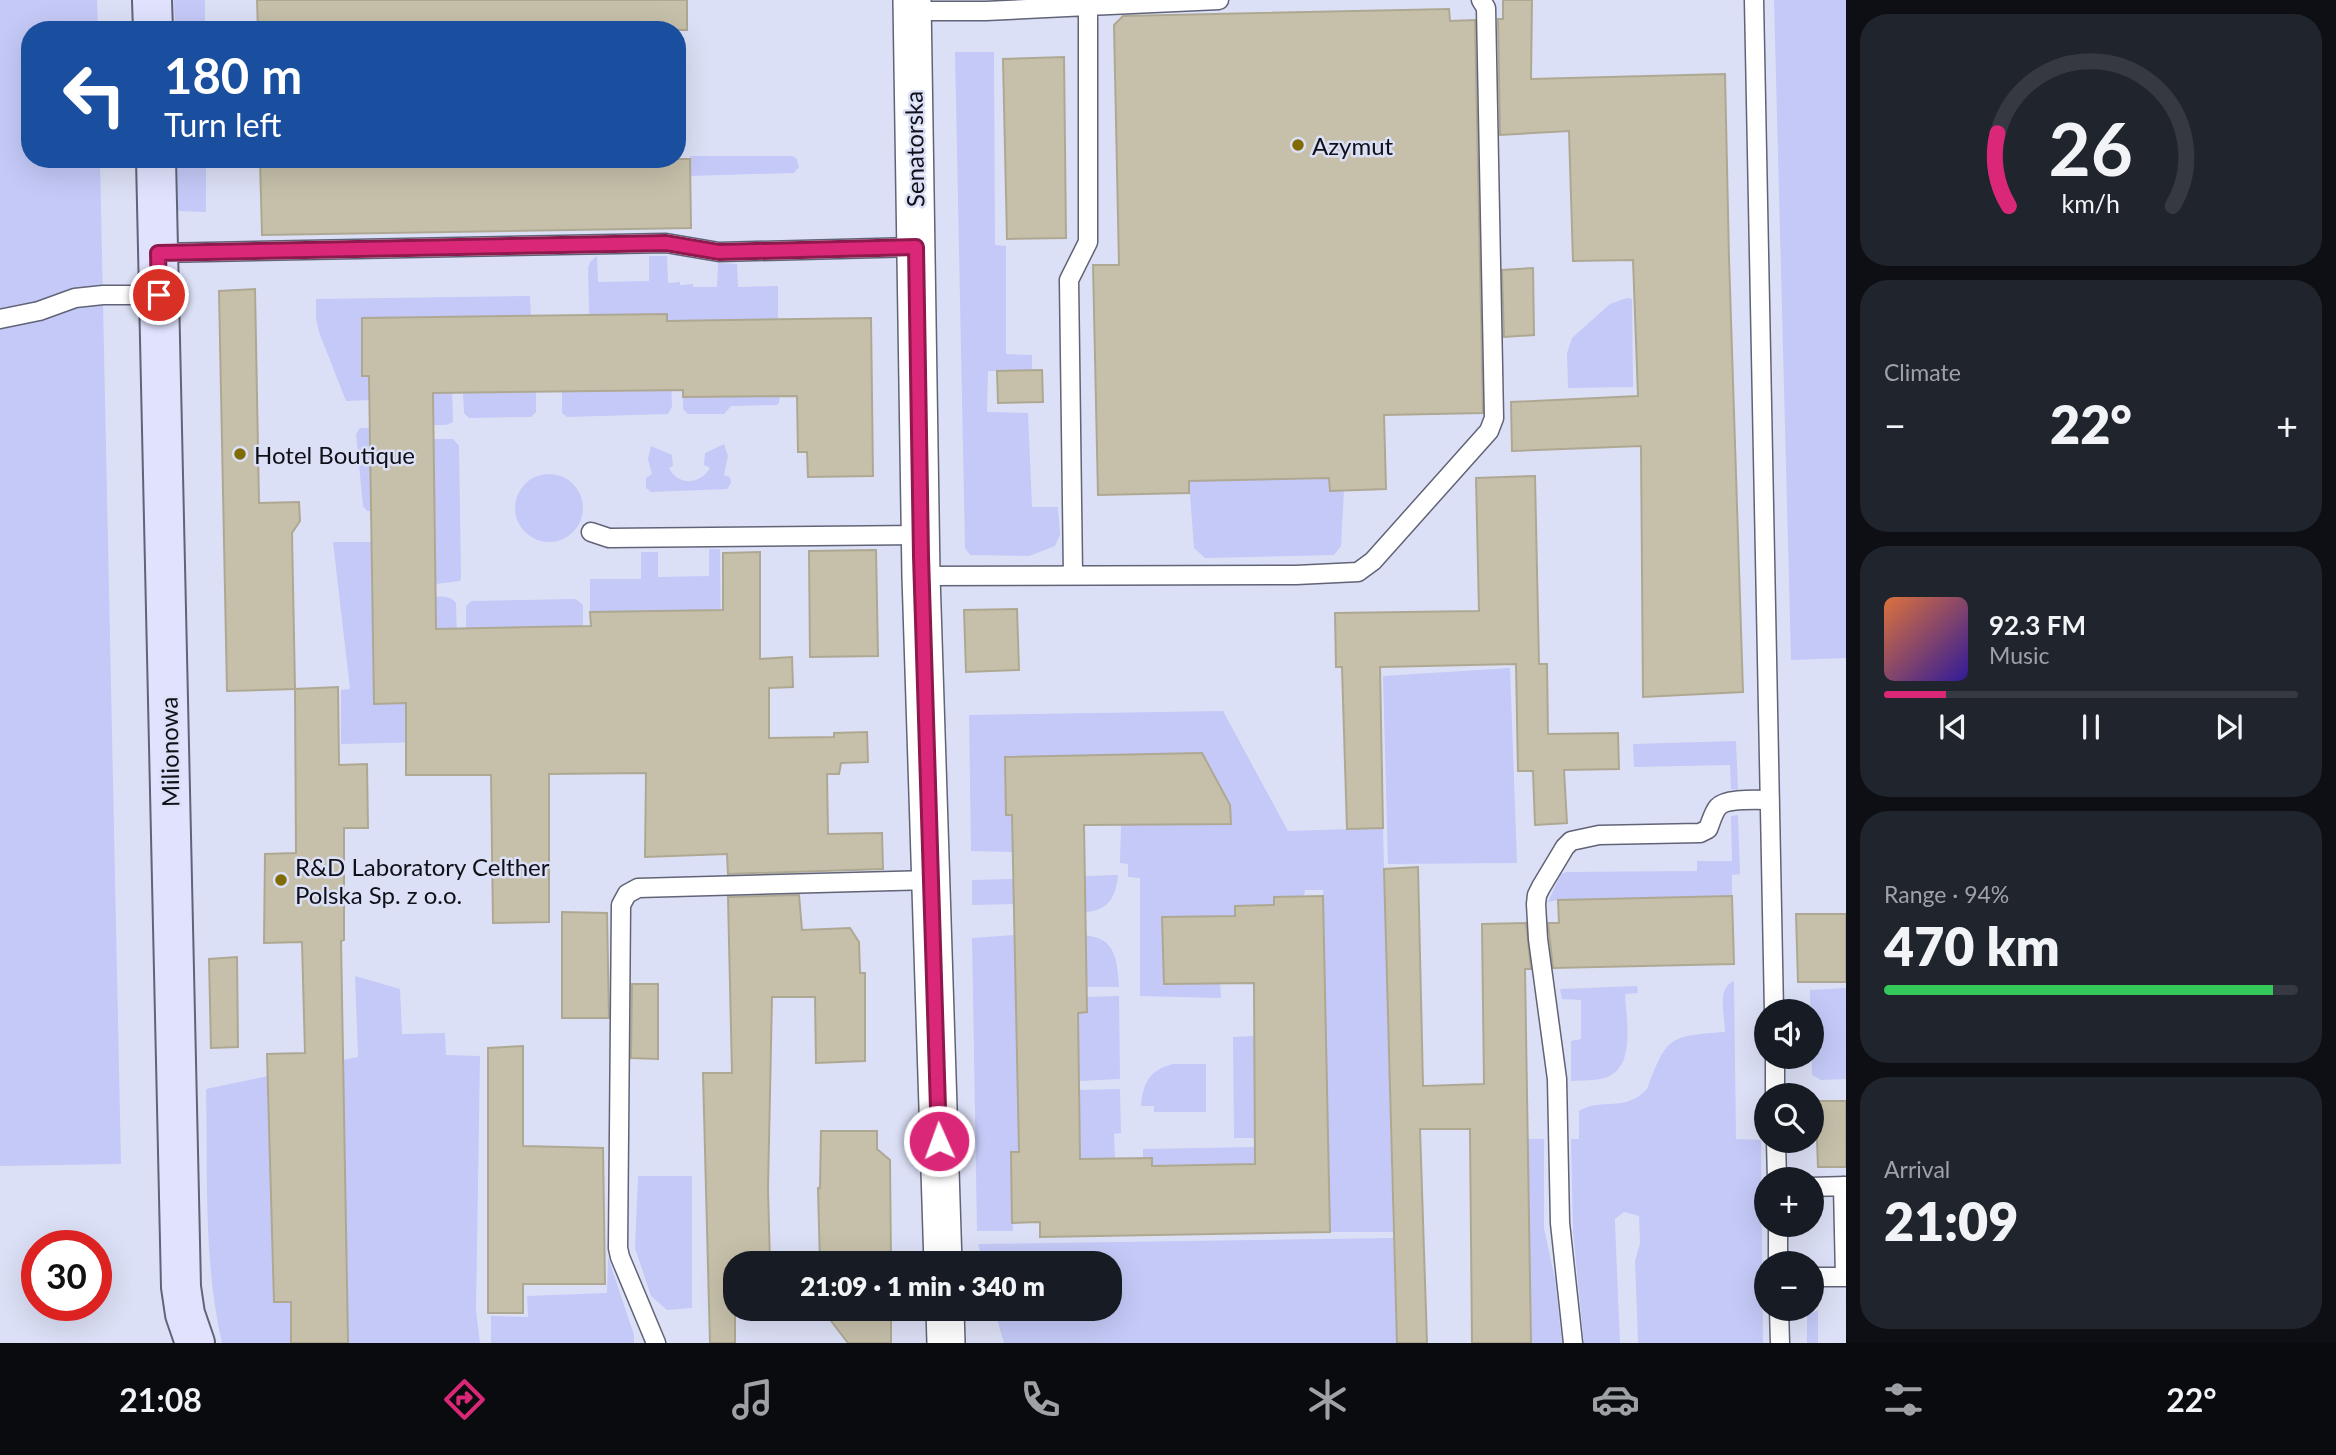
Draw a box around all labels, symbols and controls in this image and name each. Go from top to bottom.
text: 180 m [164,46,302,104]
icon: left [49,49,140,140]
street label: Senatorska [898,91,930,207]
text: 26 [2049,104,2133,192]
text: Turn left [164,105,281,144]
place label: Azymut [1312,131,1394,160]
marker: Azymut [1290,137,1306,153]
text: km/h [2062,188,2120,218]
pin [129,265,189,325]
icon: arrive [140,276,178,314]
text: Climate [1884,358,1961,386]
text: 22° [2050,393,2132,455]
text: − [1884,402,1906,448]
text: + [2276,402,2298,448]
place label: Hotel Boutique [254,440,415,469]
marker: Hotel Boutique [232,446,248,462]
text: 92.3 FM [1989,609,2086,641]
text: Music [1989,641,2049,669]
street label: Milionowa [154,697,184,807]
icon: previous [1934,708,1972,746]
icon: pause [2072,708,2110,746]
icon: next [2210,708,2248,746]
place label: R&D Laboratory Celther Polska Sp. z o.o. [295,852,550,909]
marker: R&D Laboratory Celther Polska Sp. z o.o. [273,872,289,888]
text: Range · 94% [1884,880,2009,908]
text: 470 km [1884,915,2060,977]
map controls [1754,999,1824,1321]
button: sound [1754,999,1824,1069]
button: search [1754,1083,1824,1153]
position arrow [902,1104,976,1178]
text: Arrival [1884,1155,1950,1183]
button: + [1754,1167,1824,1237]
text: 21:09 [1884,1190,2018,1252]
speed limit sign: 30 [21,1230,112,1321]
button: − [1754,1251,1824,1321]
text: 21:09 · 1 min · 340 m [800,1270,1045,1302]
icon: directions [440,1375,489,1424]
icon: music [728,1375,777,1424]
icon: phone [1016,1375,1065,1424]
icon: climate [1303,1375,1352,1424]
icon: car [1591,1375,1640,1424]
icon: filters [1879,1375,1928,1424]
text: 21:08 [119,1380,202,1419]
text: 22° [2166,1380,2217,1419]

